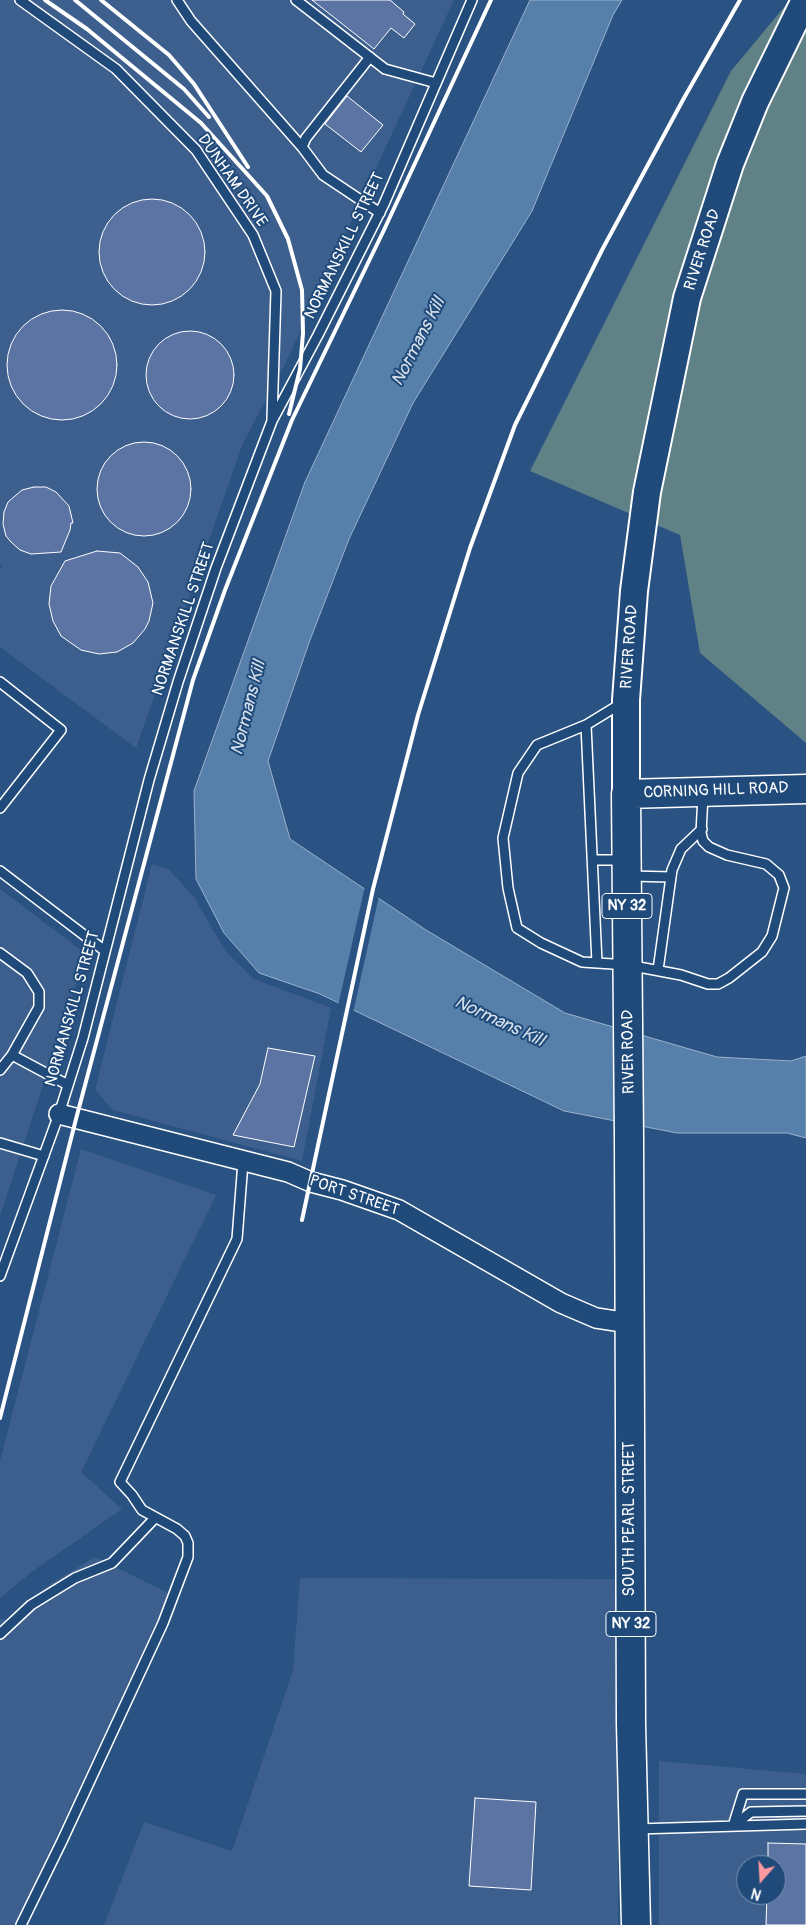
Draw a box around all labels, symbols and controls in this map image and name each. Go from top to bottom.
street label: DUNHAM DRIVE [193,131,271,231]
street label: NORMANSKILL STREET [301,169,389,323]
street label: RIVER ROAD [681,207,725,293]
water label: Normans Kill [387,294,451,390]
street label: NORMANSKILL STREET [149,540,219,698]
street label: RIVER ROAD [617,604,643,690]
water label: Normans Kill [227,659,271,757]
street label: CORNING HILL ROAD [643,779,789,803]
road number: NY 32 [602,894,652,918]
street label: NORMANSKILL STREET [42,929,104,1089]
water label: Normans Kill [451,992,547,1052]
street label: RIVER ROAD [619,1010,639,1094]
street label: PORT STREET [307,1172,401,1220]
street label: SOUTH PEARL STREET [620,1442,640,1596]
road number: NY 32 [606,1612,656,1636]
north arrow [736,1855,786,1905]
text: N [749,1884,764,1903]

